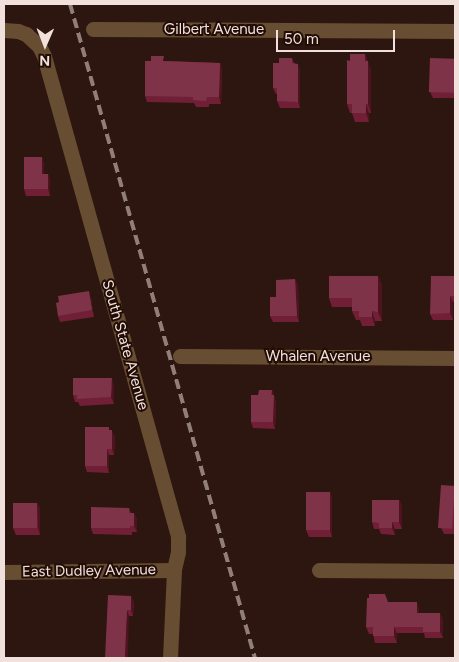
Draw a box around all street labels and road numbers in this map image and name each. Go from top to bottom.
street label: Gilbert Avenue [164,21,264,39]
street label: South State Avenue [98,278,152,412]
street label: Whalen Avenue [266,348,370,366]
street label: East Dudley Avenue [22,561,156,581]

